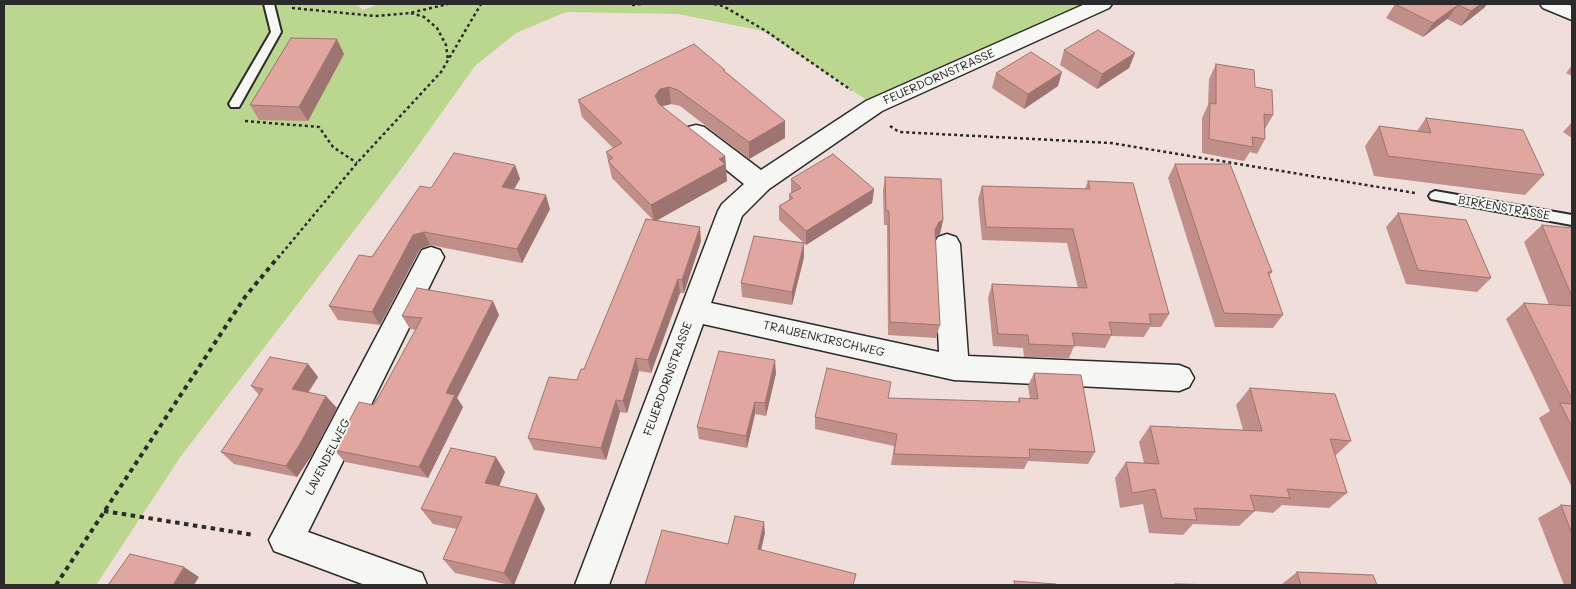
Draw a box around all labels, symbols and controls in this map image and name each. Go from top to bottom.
street label: FEUERDORNSTRASSE [881,46,997,108]
street label: BIRKENSTRASSE [1457,193,1551,223]
street label: TRAUBENKIRSCHWEG [762,318,886,360]
street label: FEUERDORNSTRASSE [641,320,695,438]
street label: LAVENDELWEG [303,416,353,498]

